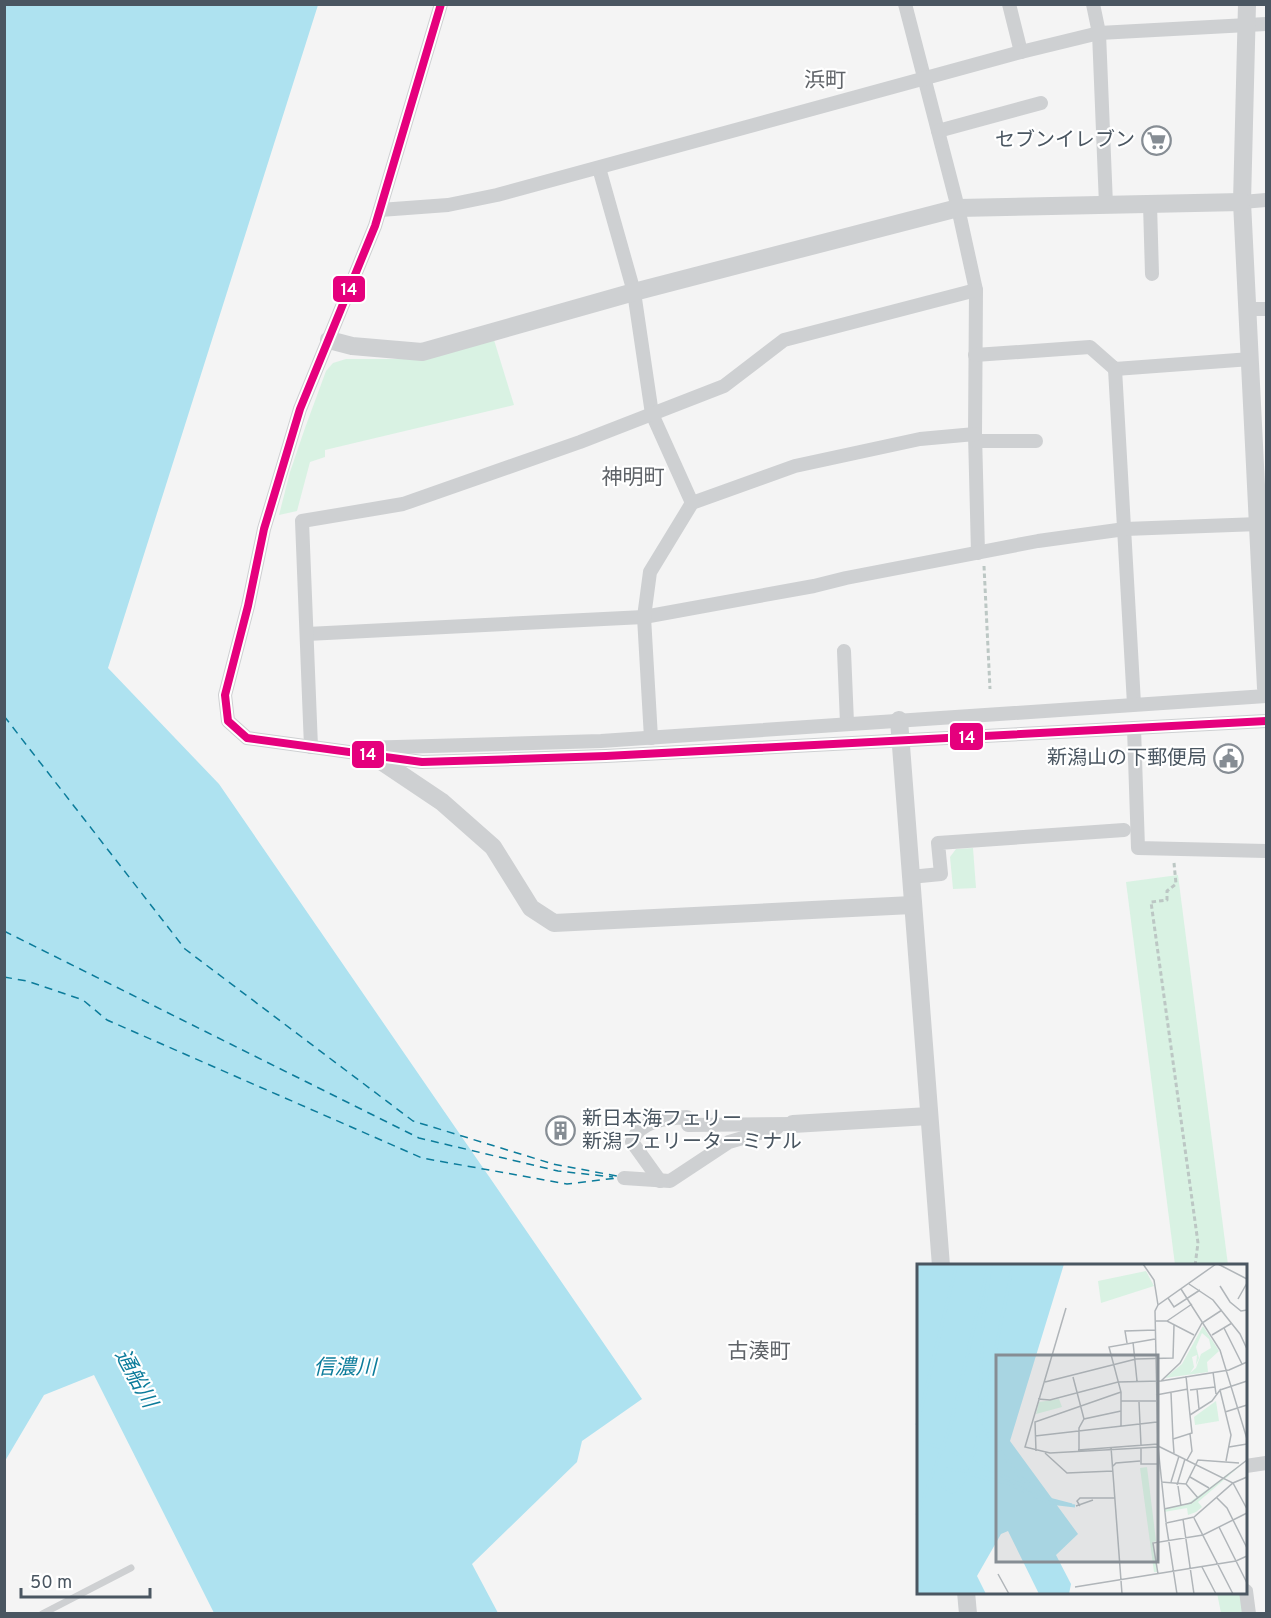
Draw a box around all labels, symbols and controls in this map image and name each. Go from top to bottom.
district label: 浜町 [804,68,846,95]
supermarket icon: セブンイレブン [1140,125,1172,157]
place label: セブンイレブン [995,128,1135,154]
line badge: 14 [332,275,366,303]
text: 14 [341,281,357,301]
district label: 神明町 [602,465,665,492]
line badge: 14 [949,722,984,751]
text: 14 [959,729,975,749]
line badge: 14 [351,740,385,769]
public building icon: 新潟山の下郵便局 [1212,743,1244,775]
text: 14 [360,746,376,766]
place label: 新潟山の下郵便局 [1047,746,1207,772]
place label: 新日本海フェリー 新潟フェリーターミナル [582,1107,802,1156]
building icon: 新日本海フェリー 新潟フェリーターミナル [545,1115,577,1147]
inset map [917,1264,1247,1594]
district label: 古湊町 [728,1339,791,1366]
water label: 通船川 [108,1345,163,1415]
water label: 信濃川 [314,1355,378,1382]
scale bar [21,1561,150,1599]
text: 50 m [30,1572,72,1595]

